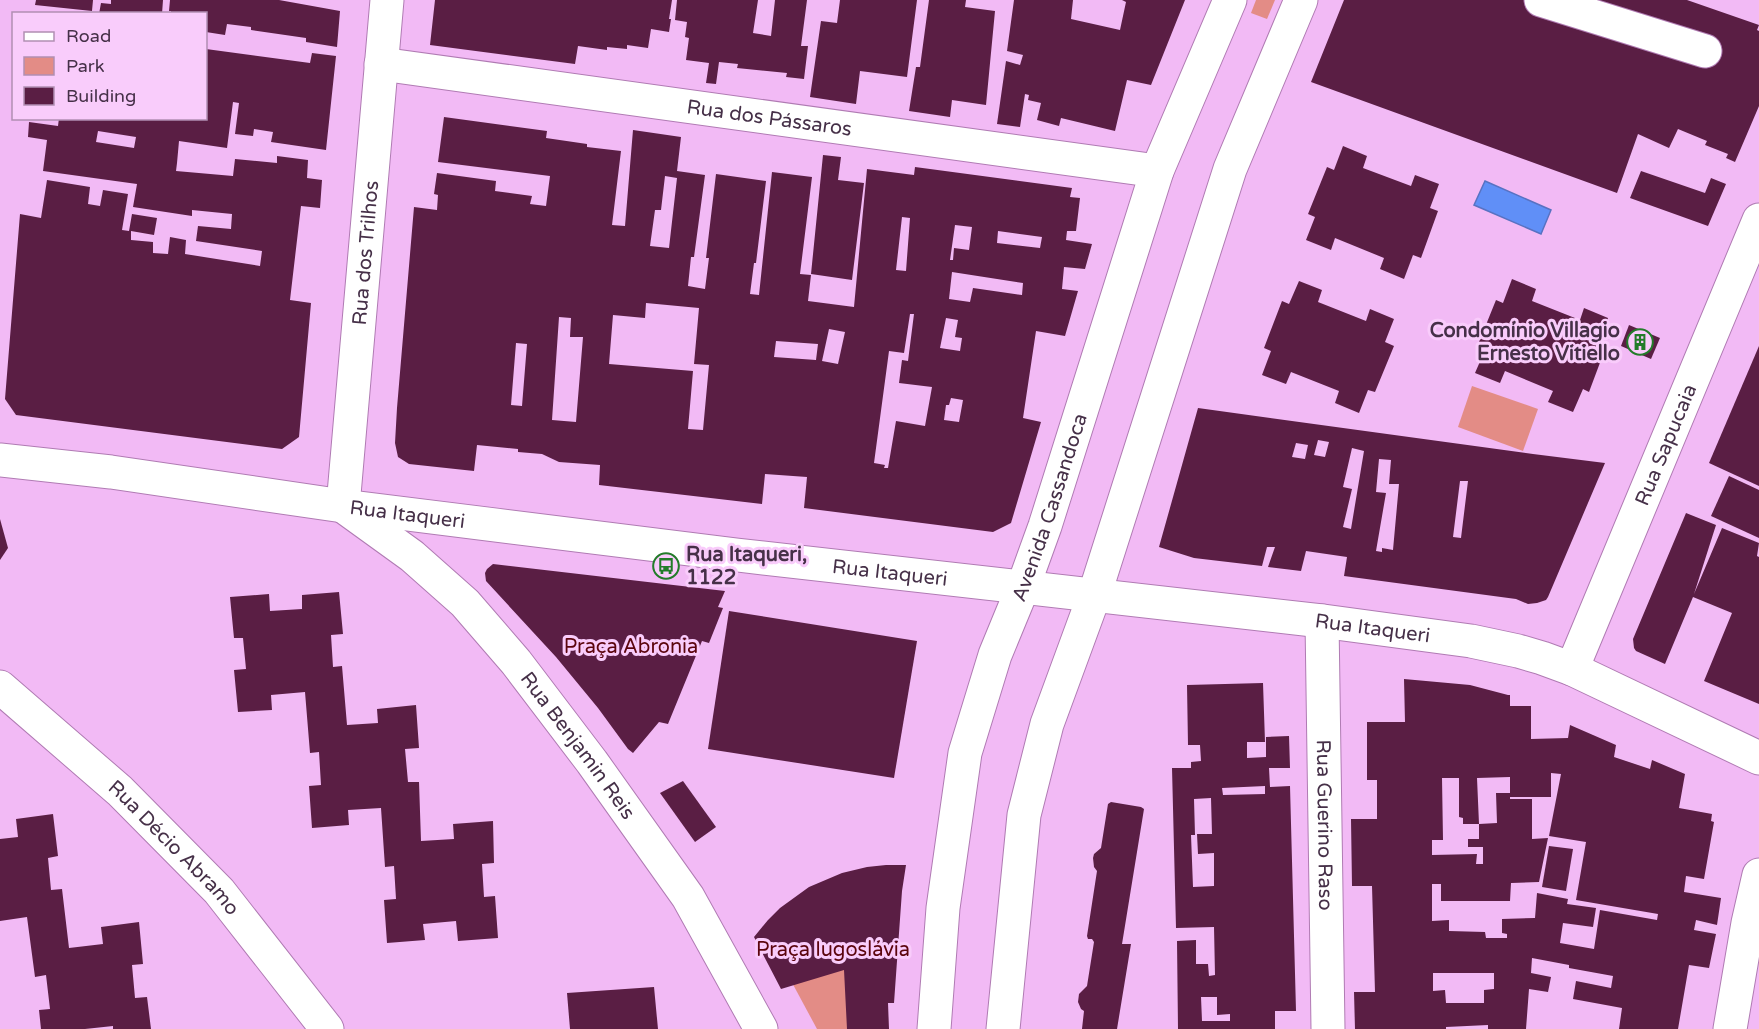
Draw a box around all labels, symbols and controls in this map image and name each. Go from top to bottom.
legend [12,12,207,120]
text: Road [66,25,111,47]
text: Park [66,55,105,77]
text: Building [66,85,136,107]
street label: Rua dos Pássaros [685,95,853,142]
street label: Rua dos Trilhos [348,180,384,326]
place label: Condomínio Villagio Ernesto Vitiello [1430,319,1620,366]
building icon: Condomínio Villagio Ernesto Vitiello [1625,327,1655,357]
street label: Rua Sapucaia [1630,381,1702,509]
street label: Avenida Cassandoca [1007,411,1093,605]
street label: Rua Itaqueri [348,496,466,534]
place label: Rua Itaqueri, 1122 [686,543,807,590]
bus stop icon: Rua Itaqueri, 1122 [651,551,681,581]
street label: Rua Itaqueri [831,555,949,592]
street label: Rua Itaqueri [1313,609,1432,648]
park label: Praça Abronia [564,635,698,659]
street label: Rua Benjamin Reis [515,667,640,824]
street label: Rua Guerino Raso [1311,739,1337,911]
street label: Rua Décio Abramo [103,775,244,920]
park label: Praça Iugoslávia [756,938,910,962]

